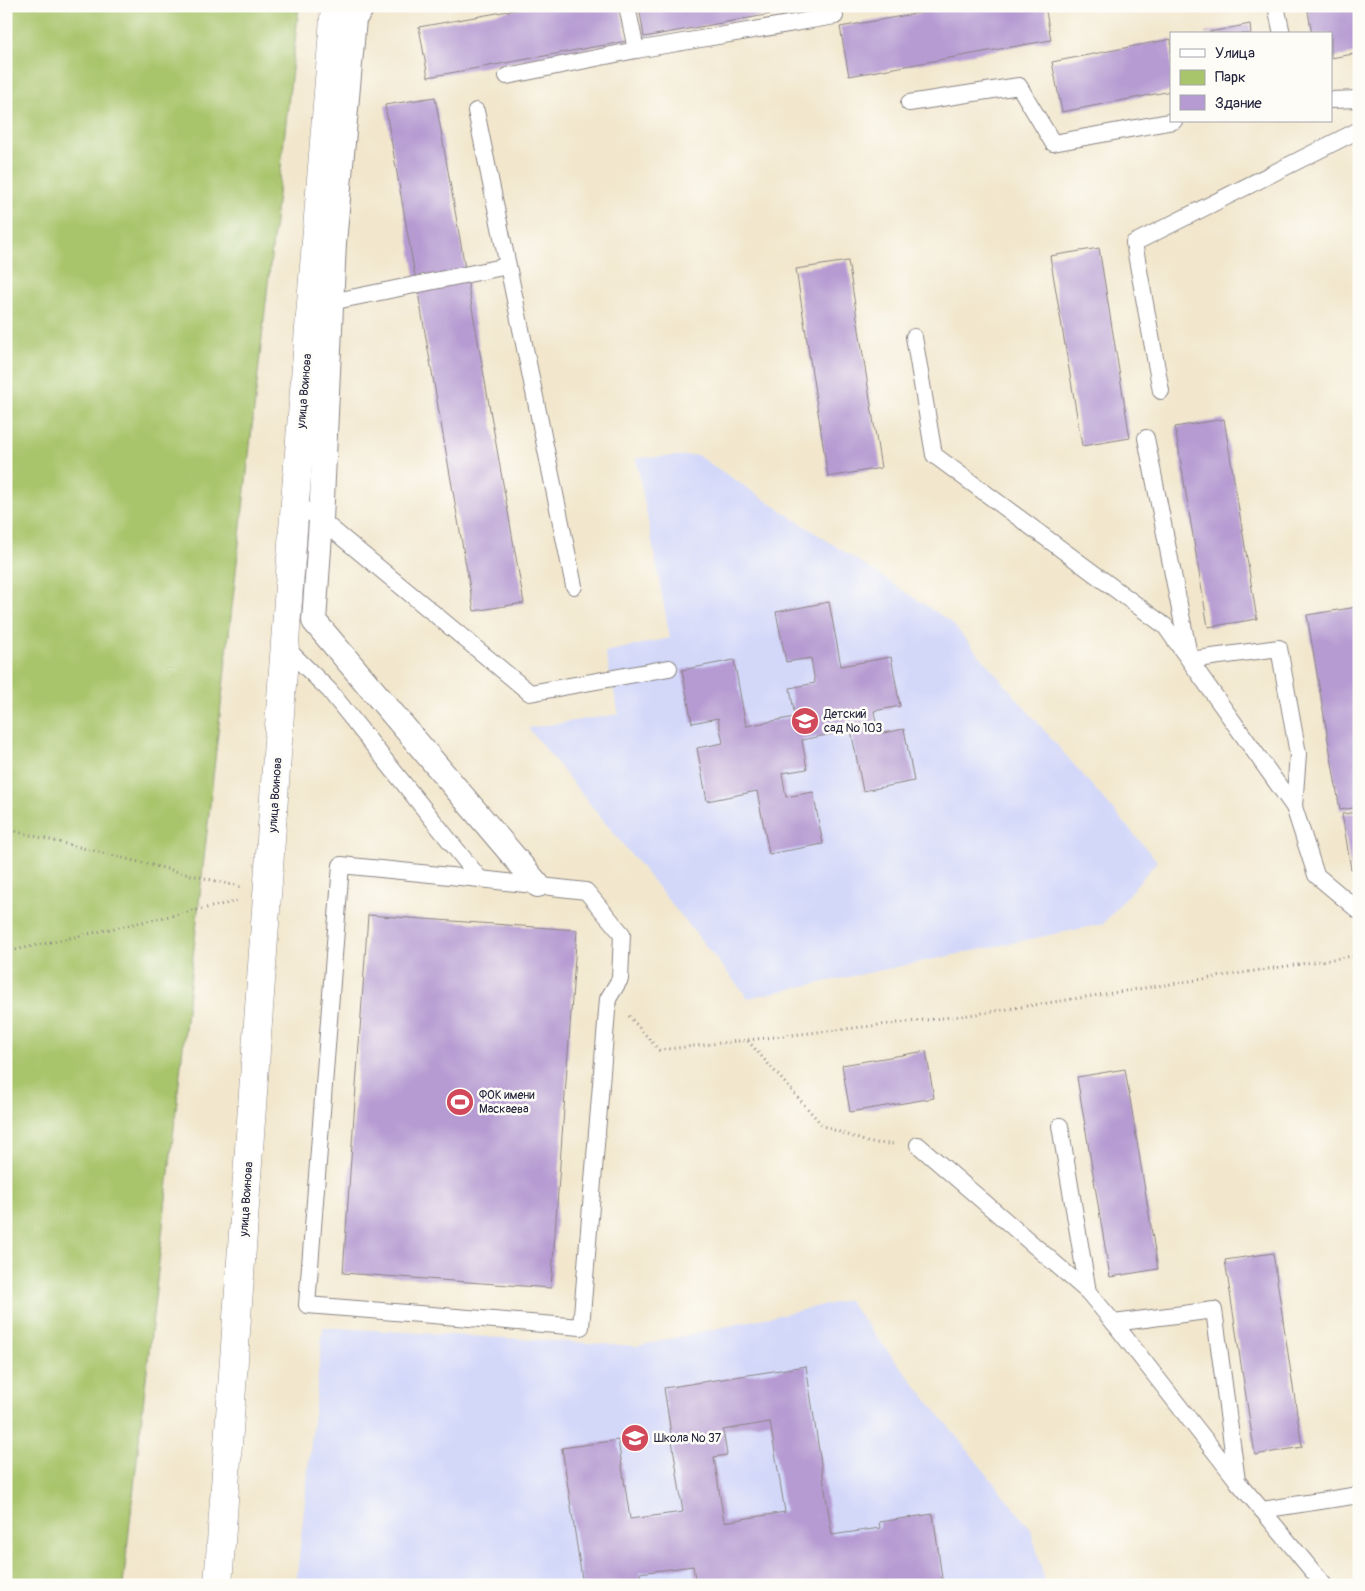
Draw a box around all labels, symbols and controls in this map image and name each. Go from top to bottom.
legend [1170,32,1332,122]
text: Улица [1215,44,1255,63]
text: Парк [1215,68,1246,87]
text: Здание [1215,94,1262,113]
street label: улица Воинова [294,353,315,430]
school or university icon: Детский сад № 103 [790,706,820,736]
place label: Детский сад № 103 [823,707,883,736]
street label: улица Воинова [265,757,286,834]
sports icon: ФОК имени Маскаева [445,1087,475,1117]
place label: ФОК имени Маскаева [479,1088,535,1117]
street label: улица Воинова [236,1161,257,1238]
school or university icon: Школа № 37 [620,1423,650,1453]
place label: Школа № 37 [654,1431,722,1446]

